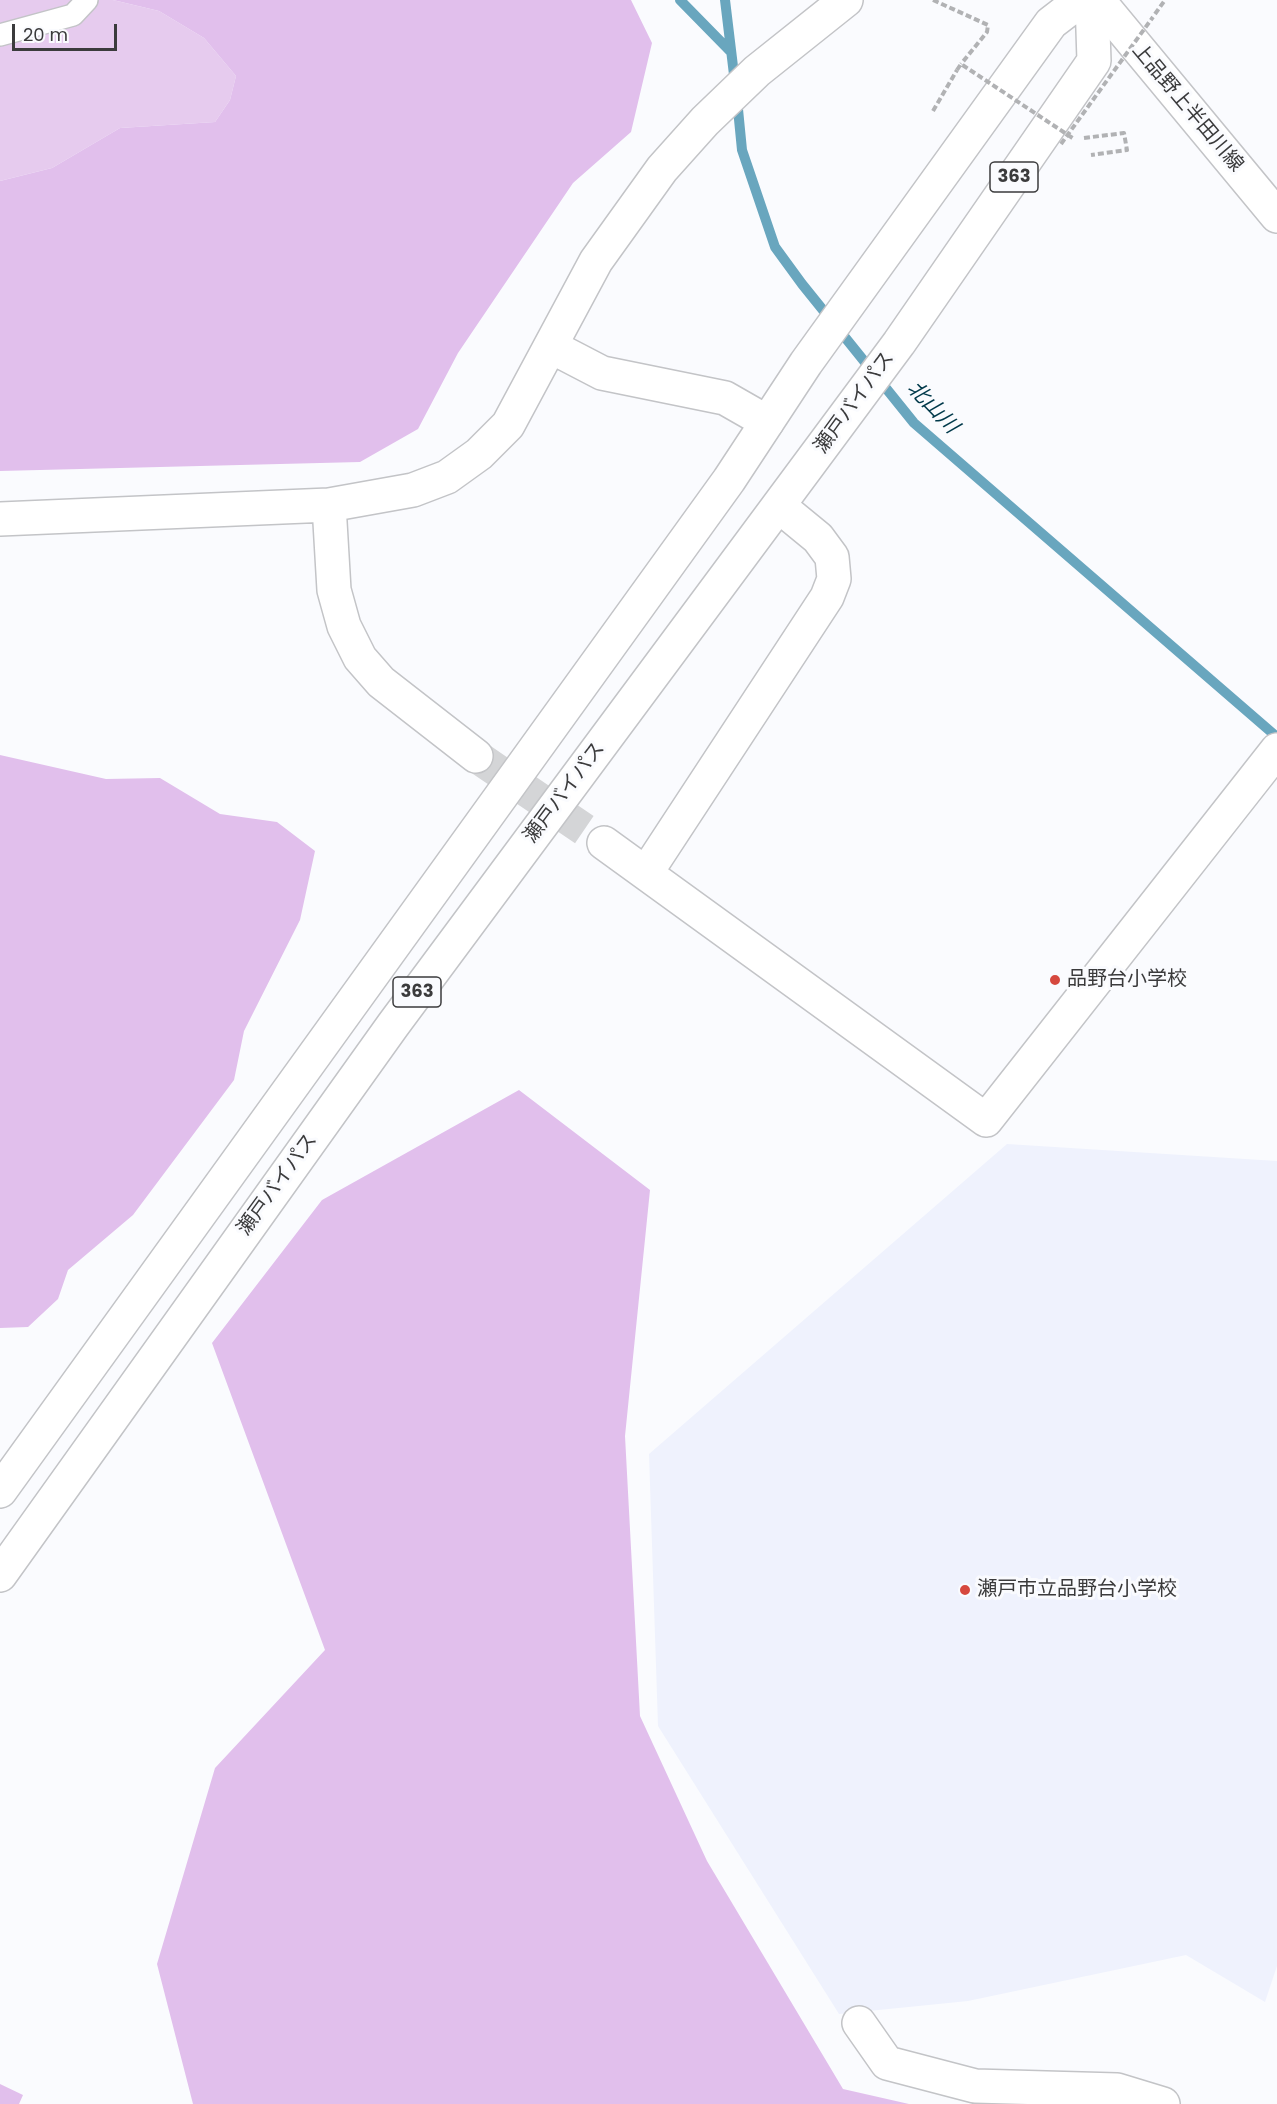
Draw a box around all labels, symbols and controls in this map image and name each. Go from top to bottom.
scale bar [15,12,120,50]
text: 20 m [23,22,68,47]
street label: 上品野上半田川線 [1126,39,1248,177]
road number: 363 [990,162,1038,192]
street label: 瀬戸バイパス [810,347,900,459]
water label: 北山川 [901,377,963,439]
street label: 瀬戸バイパス [519,738,611,848]
place label: 品野台小学校 [1067,968,1187,992]
marker: 品野台小学校 [1048,973,1062,987]
road number: 363 [393,977,441,1007]
street label: 瀬戸バイパス [233,1129,323,1241]
place label: 瀬戸市立品野台小学校 [977,1578,1177,1602]
marker: 瀬戸市立品野台小学校 [958,1583,972,1597]

